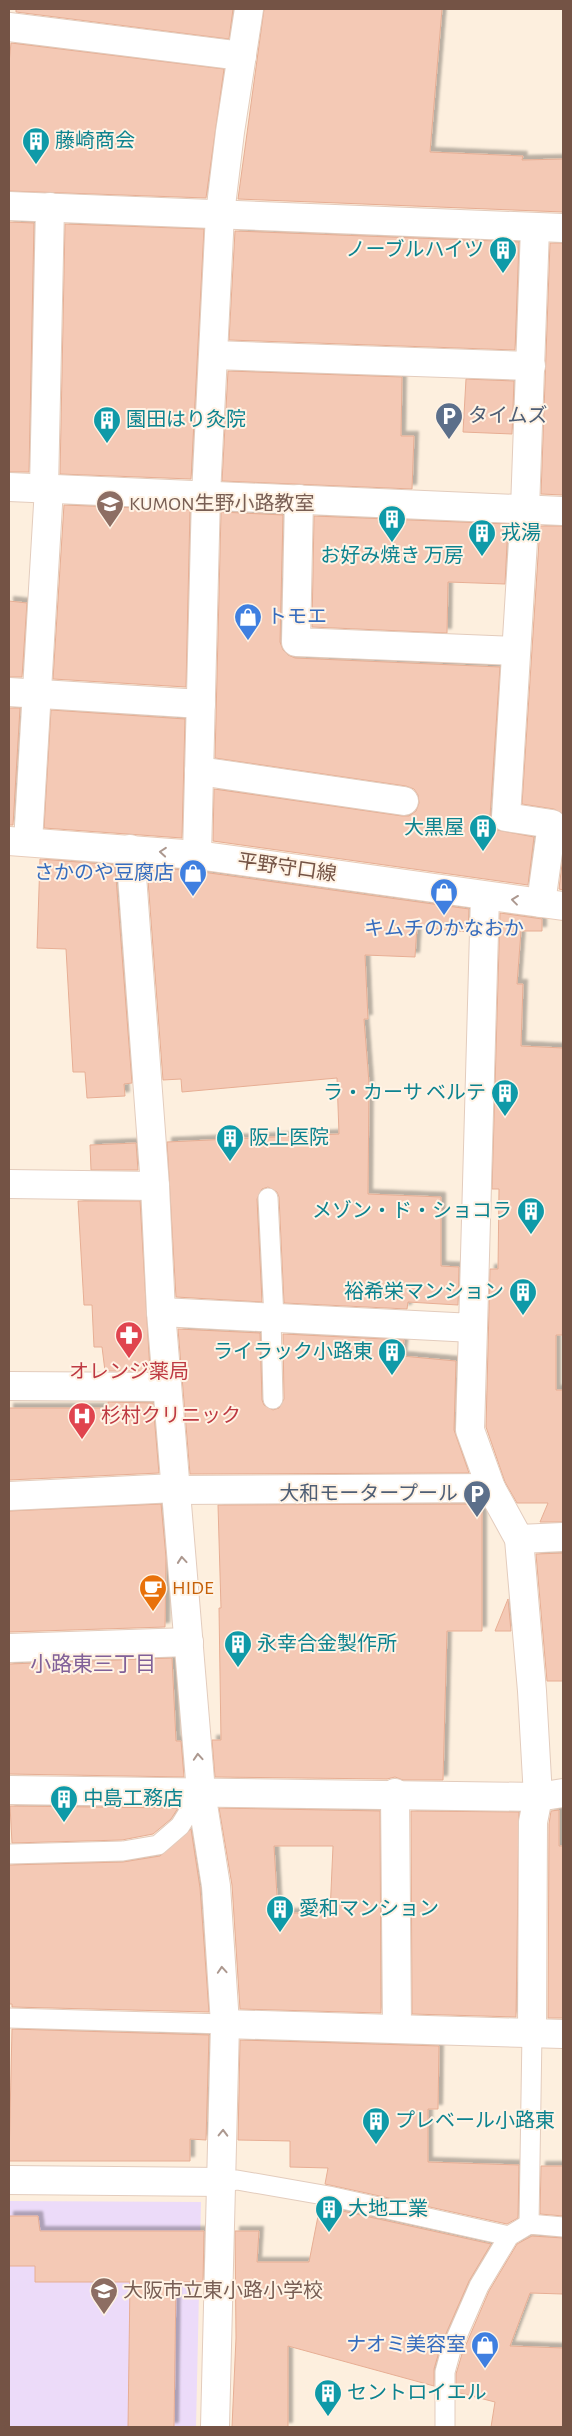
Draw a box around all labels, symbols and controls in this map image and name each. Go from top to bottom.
building icon: 藤崎商会 [21,126,51,165]
place label: 藤崎商会 [55,130,135,151]
building icon: ノーブルハイツ [488,235,518,274]
place label: ノーブルハイツ [346,238,484,260]
parking icon: タイムズ [434,401,464,440]
building icon: 園田はり灸院 [92,405,122,444]
place label: タイムズ [468,405,548,426]
place label: 園田はり灸院 [126,409,246,430]
school or university icon: KUMON生野小路教室 [95,489,125,528]
place label: KUMON生野小路教室 [129,492,315,514]
building icon: お好み焼き 万房 [377,504,407,543]
building icon: 戎湯 [467,518,497,557]
place label: 戎湯 [501,522,541,543]
place label: お好み焼き 万房 [320,544,464,566]
shop icon: トモエ [233,602,263,641]
place label: トモエ [267,607,327,627]
building icon: 大黒屋 [468,813,498,852]
place label: 大黒屋 [404,817,464,838]
one-way arrow [159,847,167,858]
street label: 平野守口線 [236,849,338,885]
shop icon: さかのや豆腐店 [178,858,208,897]
place label: さかのや豆腐店 [34,862,174,883]
shop icon: キムチのかなおか [429,877,459,916]
one-way arrow [511,895,519,906]
place label: キムチのかなおか [364,918,524,939]
building icon: ラ・カーサ ベルテ [490,1078,520,1117]
place label: ラ・カーサ ベルテ [323,1083,486,1103]
building icon: 阪上医院 [215,1123,245,1162]
place label: 阪上医院 [249,1127,329,1148]
building icon: メゾン・ド・ショコラ [516,1196,546,1235]
place label: メゾン・ド・ショコラ [312,1199,512,1221]
building icon: 裕希栄マンション [508,1277,538,1316]
place label: 裕希栄マンション [344,1281,504,1302]
pharmacy icon: オレンジ薬局 [114,1320,144,1359]
building icon: ライラック小路東 [377,1337,407,1376]
place label: ライラック小路東 [213,1341,373,1362]
place label: オレンジ薬局 [69,1361,189,1382]
hospital icon: 杉村クリニック [67,1401,97,1440]
place label: 杉村クリニック [101,1405,241,1426]
parking icon: 大和モータープール [462,1479,492,1518]
place label: 大和モータープール [279,1483,458,1504]
one-way arrow [177,1556,188,1564]
cafe icon: HIDE [138,1573,168,1612]
place label: HIDE [172,1578,214,1598]
building icon: 永幸合金製作所 [223,1629,253,1668]
place label: 永幸合金製作所 [257,1633,397,1654]
district label: 小路東三丁目 [30,1653,156,1675]
one-way arrow [193,1753,204,1761]
building icon: 中島工務店 [49,1784,79,1823]
place label: 中島工務店 [83,1787,183,1809]
building icon: 愛和マンション [265,1894,295,1933]
place label: 愛和マンション [299,1898,439,1919]
one-way arrow [217,1966,228,1974]
building icon: プレベール小路東 [361,2106,391,2145]
place label: プレベール小路東 [395,2110,555,2131]
one-way arrow [218,2129,229,2137]
building icon: 大地工業 [314,2194,344,2233]
place label: 大地工業 [348,2198,428,2219]
school or university icon: 大阪市立東小路小学校 [89,2276,119,2315]
place label: 大阪市立東小路小学校 [123,2280,323,2301]
shop icon: ナオミ美容室 [470,2330,500,2369]
place label: ナオミ美容室 [346,2334,466,2355]
building icon: セントロイエル [313,2378,343,2417]
place label: セントロイエル [347,2383,487,2403]

